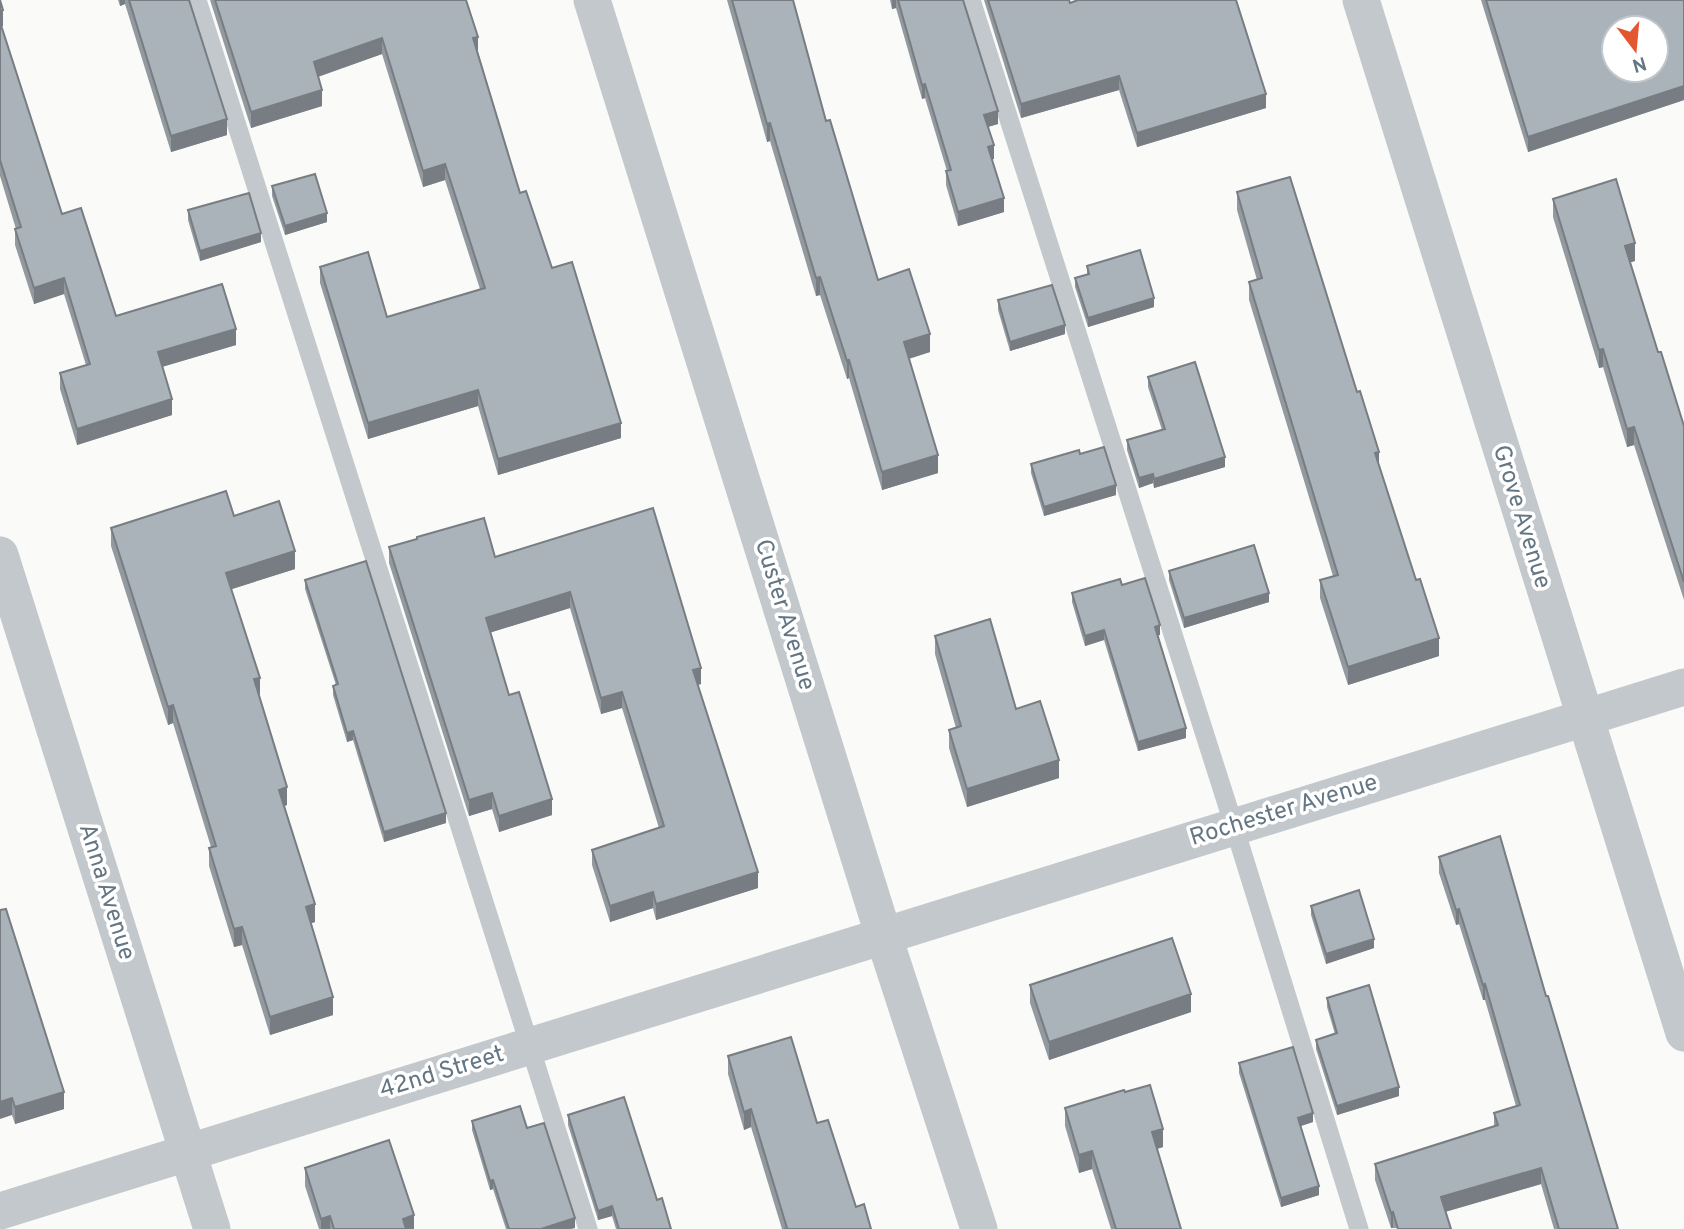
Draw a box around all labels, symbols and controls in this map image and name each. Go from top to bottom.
north arrow [1600,14,1670,84]
text: N [1629,50,1649,77]
street label: Grove Avenue [1485,442,1557,592]
street label: Custer Avenue [747,536,821,694]
street label: Rochester Avenue [1186,768,1382,854]
street label: Anna Avenue [71,820,141,964]
street label: 42nd Street [376,1040,508,1106]

